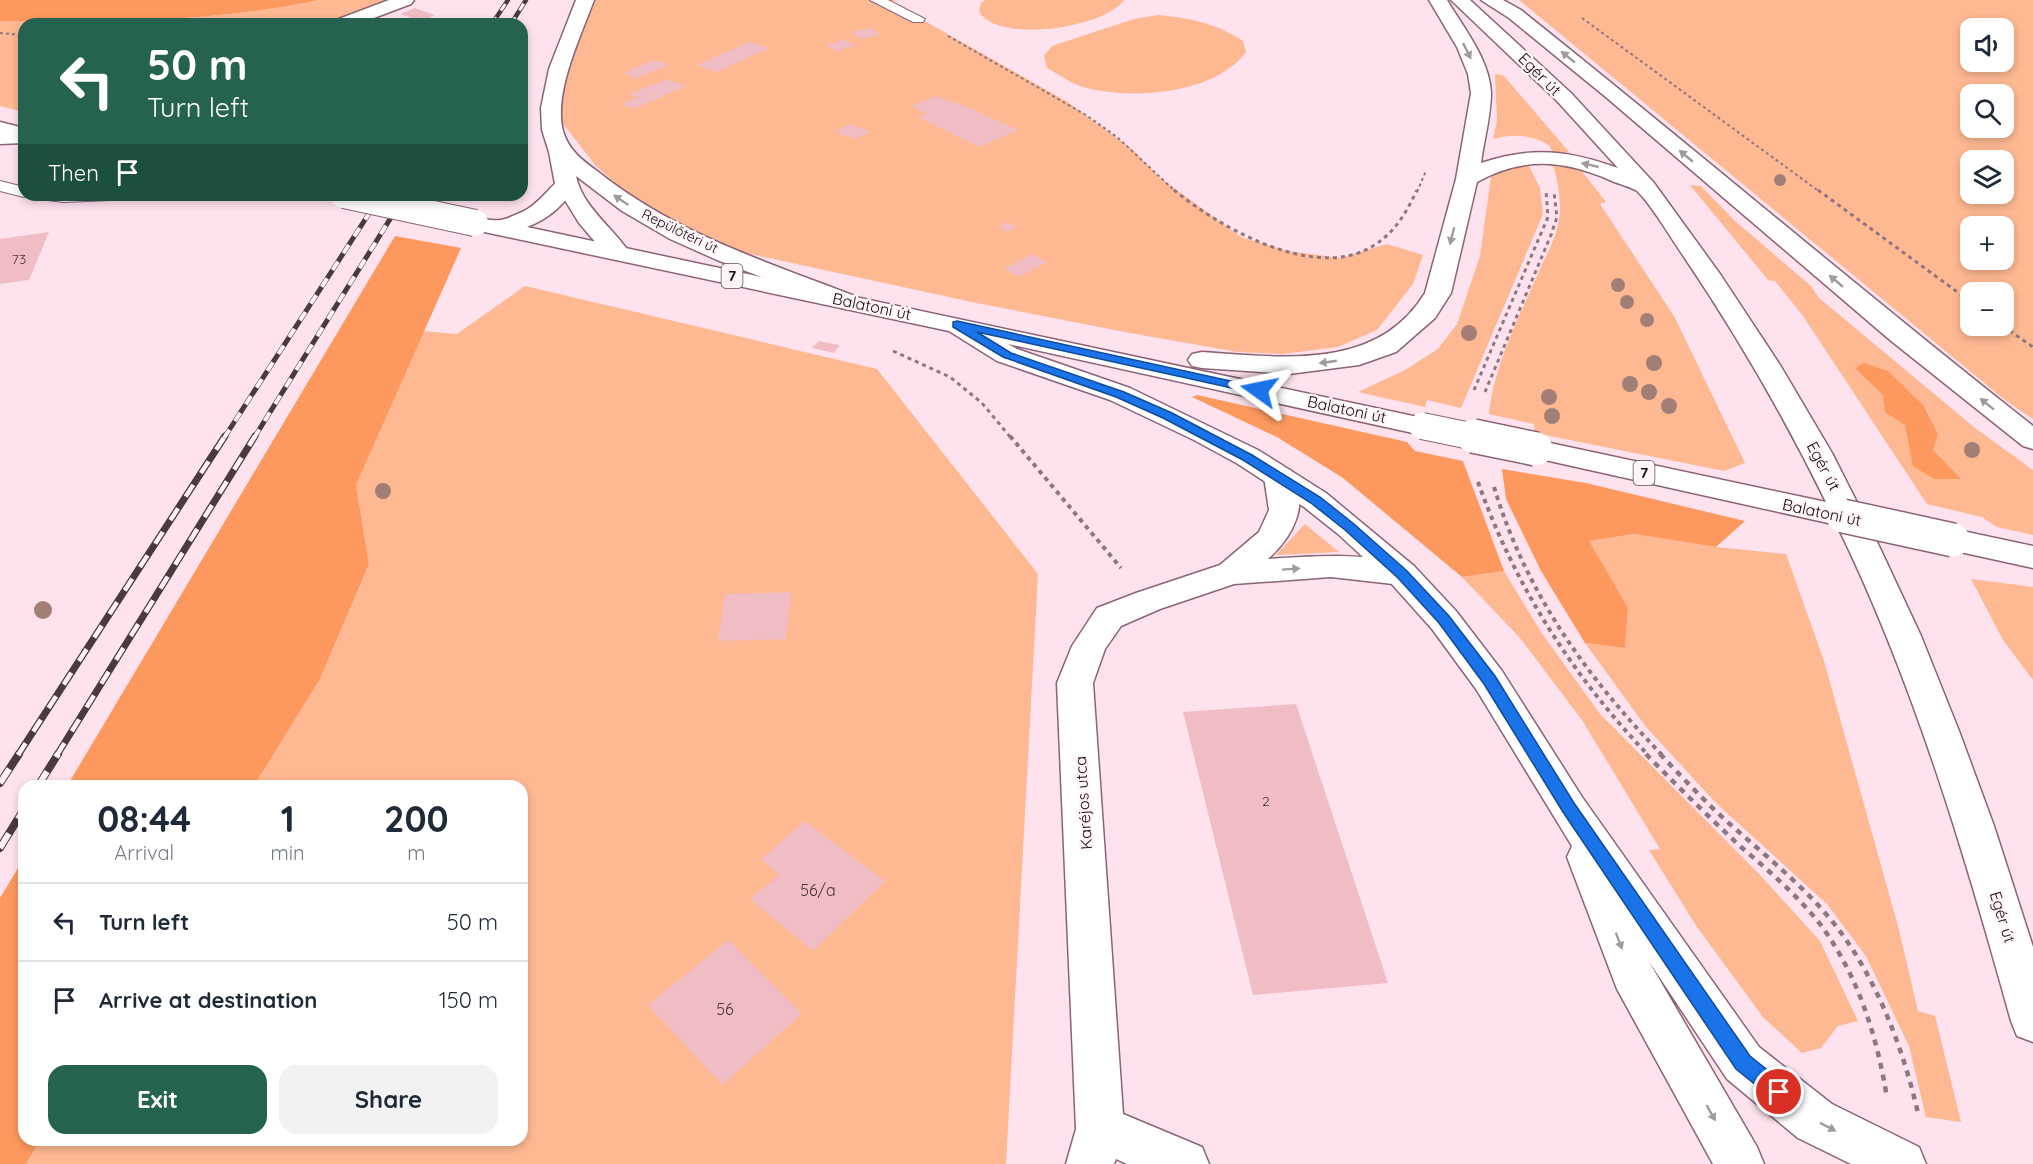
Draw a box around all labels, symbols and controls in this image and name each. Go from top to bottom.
map controls [1960,18,2014,336]
button: sound [1960,18,2014,72]
text: 50 m [147,38,247,91]
icon: left [48,42,126,120]
one-way arrow [1462,42,1471,59]
street label: Egér út [1514,48,1566,100]
one-way arrow [1561,52,1576,64]
button: search [1960,84,2014,138]
text: Turn left [147,90,249,124]
one-way arrow [1678,149,1694,162]
button: layers [1960,150,2014,204]
icon: arrive [111,156,144,189]
text: Then [48,159,99,187]
one-way arrow [1581,159,1600,169]
one-way arrow [613,194,629,206]
street label: Repülőtéri út [639,205,721,257]
button: + [1960,216,2014,270]
one-way arrow [1447,227,1457,245]
house number: 73 [12,250,26,268]
road number: 7 [722,264,742,288]
one-way arrow [1828,275,1844,288]
button: − [1960,282,2014,336]
street label: Balatoni út [831,288,913,324]
position arrow [1227,358,1291,422]
one-way arrow [1318,358,1337,367]
street label: Balatoni út [1306,391,1388,427]
one-way arrow [1979,398,1995,411]
street label: Egér út [1803,438,1845,494]
road number: 7 [1634,461,1654,485]
street label: Balatoni út [1781,494,1863,530]
one-way arrow [1281,564,1300,574]
street label: Karéjos utca [1070,756,1096,850]
house number: 2 [1262,792,1270,810]
text: 08:44 [97,796,191,841]
text: 1 [281,796,295,841]
text: 200 [384,796,449,841]
text: Arrival [114,840,174,865]
text: min [271,840,305,865]
text: m [407,840,425,865]
house number: 56/a [800,880,836,900]
street label: Egér út [1986,889,2020,945]
icon: left [48,906,81,939]
text: Turn left [99,908,189,936]
text: 50 m [447,908,498,936]
one-way arrow [1615,932,1624,950]
icon: arrive [48,984,81,1017]
text: Arrive at destination [99,986,317,1014]
text: 150 m [439,986,498,1014]
house number: 56 [716,999,734,1019]
button: Exit [48,1065,267,1134]
button: Share [279,1065,498,1134]
pin [1753,1066,1804,1117]
icon: arrive [1762,1075,1795,1108]
one-way arrow [1705,1105,1716,1121]
one-way arrow [1819,1122,1836,1132]

